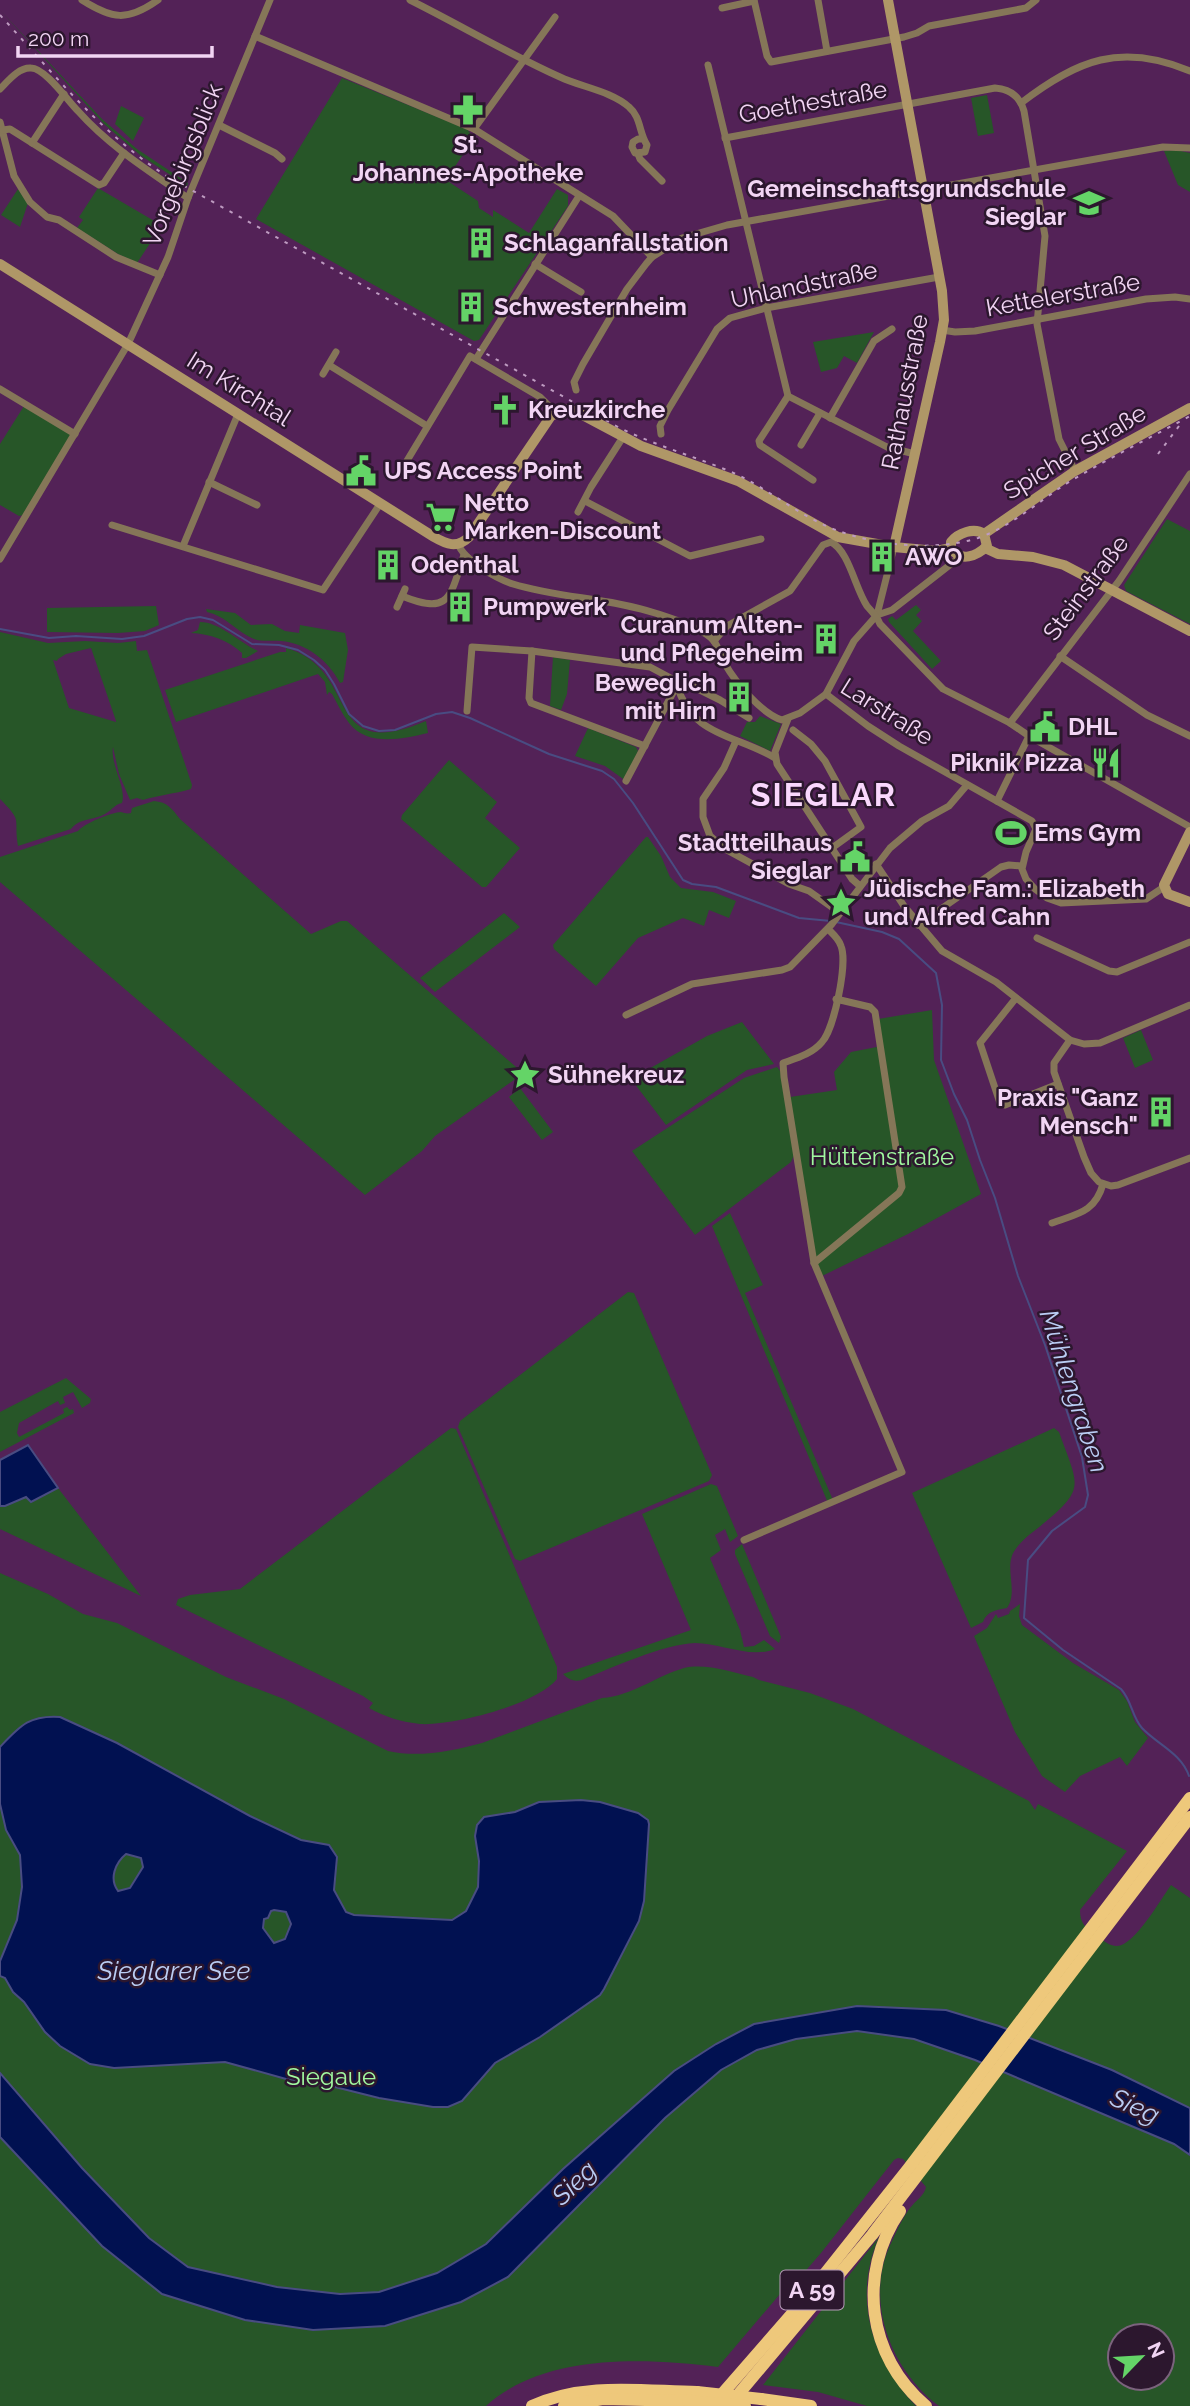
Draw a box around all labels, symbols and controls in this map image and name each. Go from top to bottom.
scale bar [18,14,212,58]
text: 200 m [28,26,89,51]
street label: Goethestraße [737,74,889,129]
street label: Vorgebirgsblick [137,79,228,250]
pharmacy icon: St. Johannes-Apotheke [451,93,485,127]
place label: St. Johannes-Apotheke [353,130,583,187]
place label: Gemeinschaftsgrundschule Sieglar [747,174,1066,231]
school or university icon: Gemeinschaftsgrundschule Sieglar [1072,186,1106,220]
building icon: Schlaganfallstation [464,226,498,260]
place label: Schlaganfallstation [504,228,728,257]
street label: Uhlandstraße [728,255,880,314]
street label: Kettelerstraße [984,267,1142,322]
building icon: Schwesternheim [454,290,488,324]
place label: Schwesternheim [494,292,687,321]
street label: Rathausstraße [875,312,934,472]
street label: Im Kirchtal [182,345,297,432]
church icon: Kreuzkirche [488,393,522,427]
place label: Kreuzkirche [528,395,665,424]
street label: Spicher Straße [998,398,1151,505]
public building icon: UPS Access Point [344,454,378,488]
place label: UPS Access Point [384,456,582,485]
place label: Netto Marken-Discount [464,488,661,545]
supermarket icon: Netto Marken-Discount [424,500,458,534]
street label: Steinstraße [1037,529,1134,646]
building icon: AWO [865,540,899,574]
place label: AWO [905,542,962,571]
building icon: Odenthal [371,548,405,582]
place label: Odenthal [411,550,519,579]
building icon: Pumpwerk [443,590,477,624]
place label: Pumpwerk [483,592,607,621]
place label: Curanum Alten- und Pflegeheim [620,610,803,667]
building icon: Curanum Alten- und Pflegeheim [809,622,843,656]
place label: Beweglich mit Hirn [595,668,716,725]
street label: Larstraße [836,672,939,751]
building icon: Beweglich mit Hirn [722,680,756,714]
public building icon: DHL [1028,710,1062,744]
place label: DHL [1068,712,1117,741]
restaurant icon: Piknik Pizza [1089,746,1123,780]
place label: Piknik Pizza [950,748,1083,777]
district label: SIEGLAR [751,776,897,813]
sports icon: Ems Gym [994,816,1028,850]
place label: Ems Gym [1034,818,1141,847]
place label: Stadtteilhaus Sieglar [678,828,832,885]
public building icon: Stadtteilhaus Sieglar [838,840,872,874]
place label: Jüdische Fam.: Elizabeth und Alfred Cahn [864,874,1145,931]
place icon: Jüdische Fam.: Elizabeth und Alfred Cahn [824,886,858,920]
place icon: Sühnekreuz [508,1058,542,1092]
place label: Sühnekreuz [548,1060,685,1089]
place label: Praxis "Ganz Mensch" [997,1083,1138,1140]
building icon: Praxis "Ganz Mensch" [1144,1095,1178,1129]
park label: Hüttenstraße [810,1142,954,1171]
water label: Mühlengraben [1034,1306,1114,1476]
water label: Sieglarer See [97,1956,250,1986]
park label: Siegaue [286,2062,376,2091]
water label: Sieg [1105,2082,1164,2130]
water label: Sieg [545,2155,602,2212]
road number: A 59 [780,2270,844,2310]
north arrow [1106,2322,1176,2392]
text: N [1143,2339,1169,2361]

